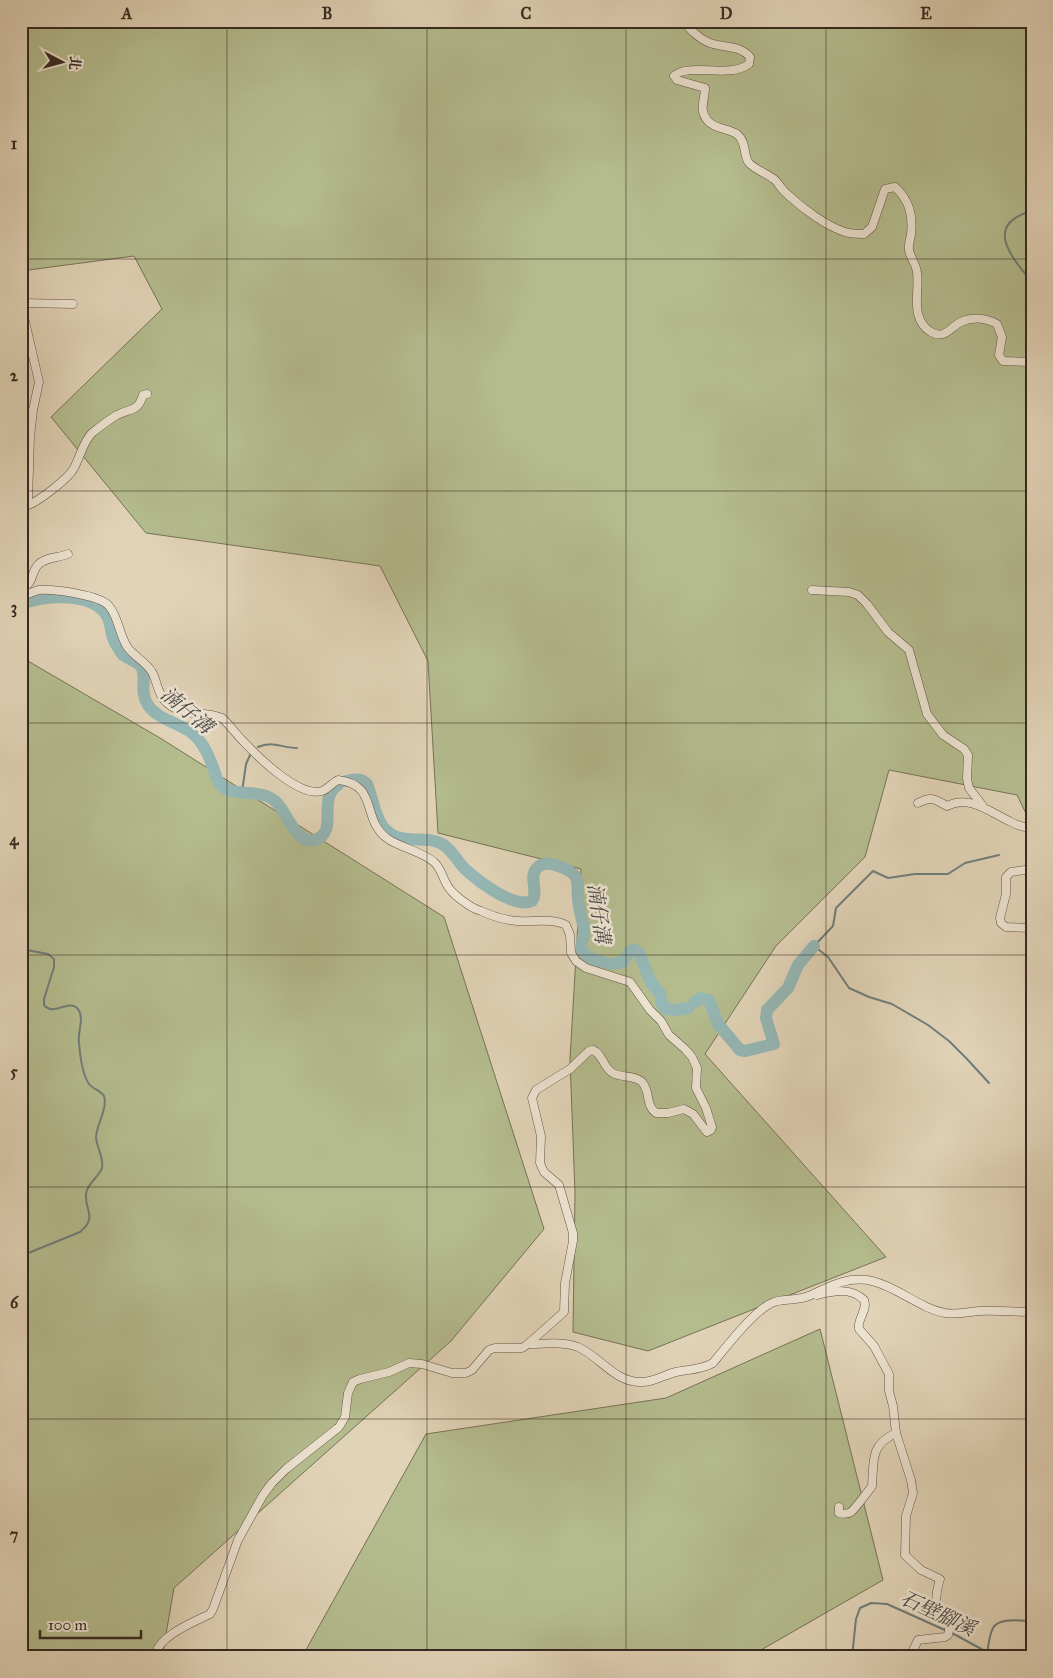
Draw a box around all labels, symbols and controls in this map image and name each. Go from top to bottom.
text: A [121,4,133,23]
text: B [322,4,332,23]
text: C [521,4,532,23]
text: D [720,4,733,23]
text: E [920,4,932,23]
north arrow [38,38,88,88]
text: 北 [65,55,84,71]
text: 1 [11,134,18,153]
text: 2 [10,366,19,385]
text: 3 [11,598,17,618]
water label: 湳仔溝 [156,682,220,740]
text: 4 [10,830,20,850]
water label: 湳仔溝 [583,882,615,947]
text: 5 [10,1062,18,1081]
text: 6 [10,1293,19,1312]
text: 7 [10,1525,19,1544]
water label: 石壁腳溪 [897,1585,981,1642]
scale bar [40,1608,141,1640]
text: 100 m [48,1616,88,1634]

